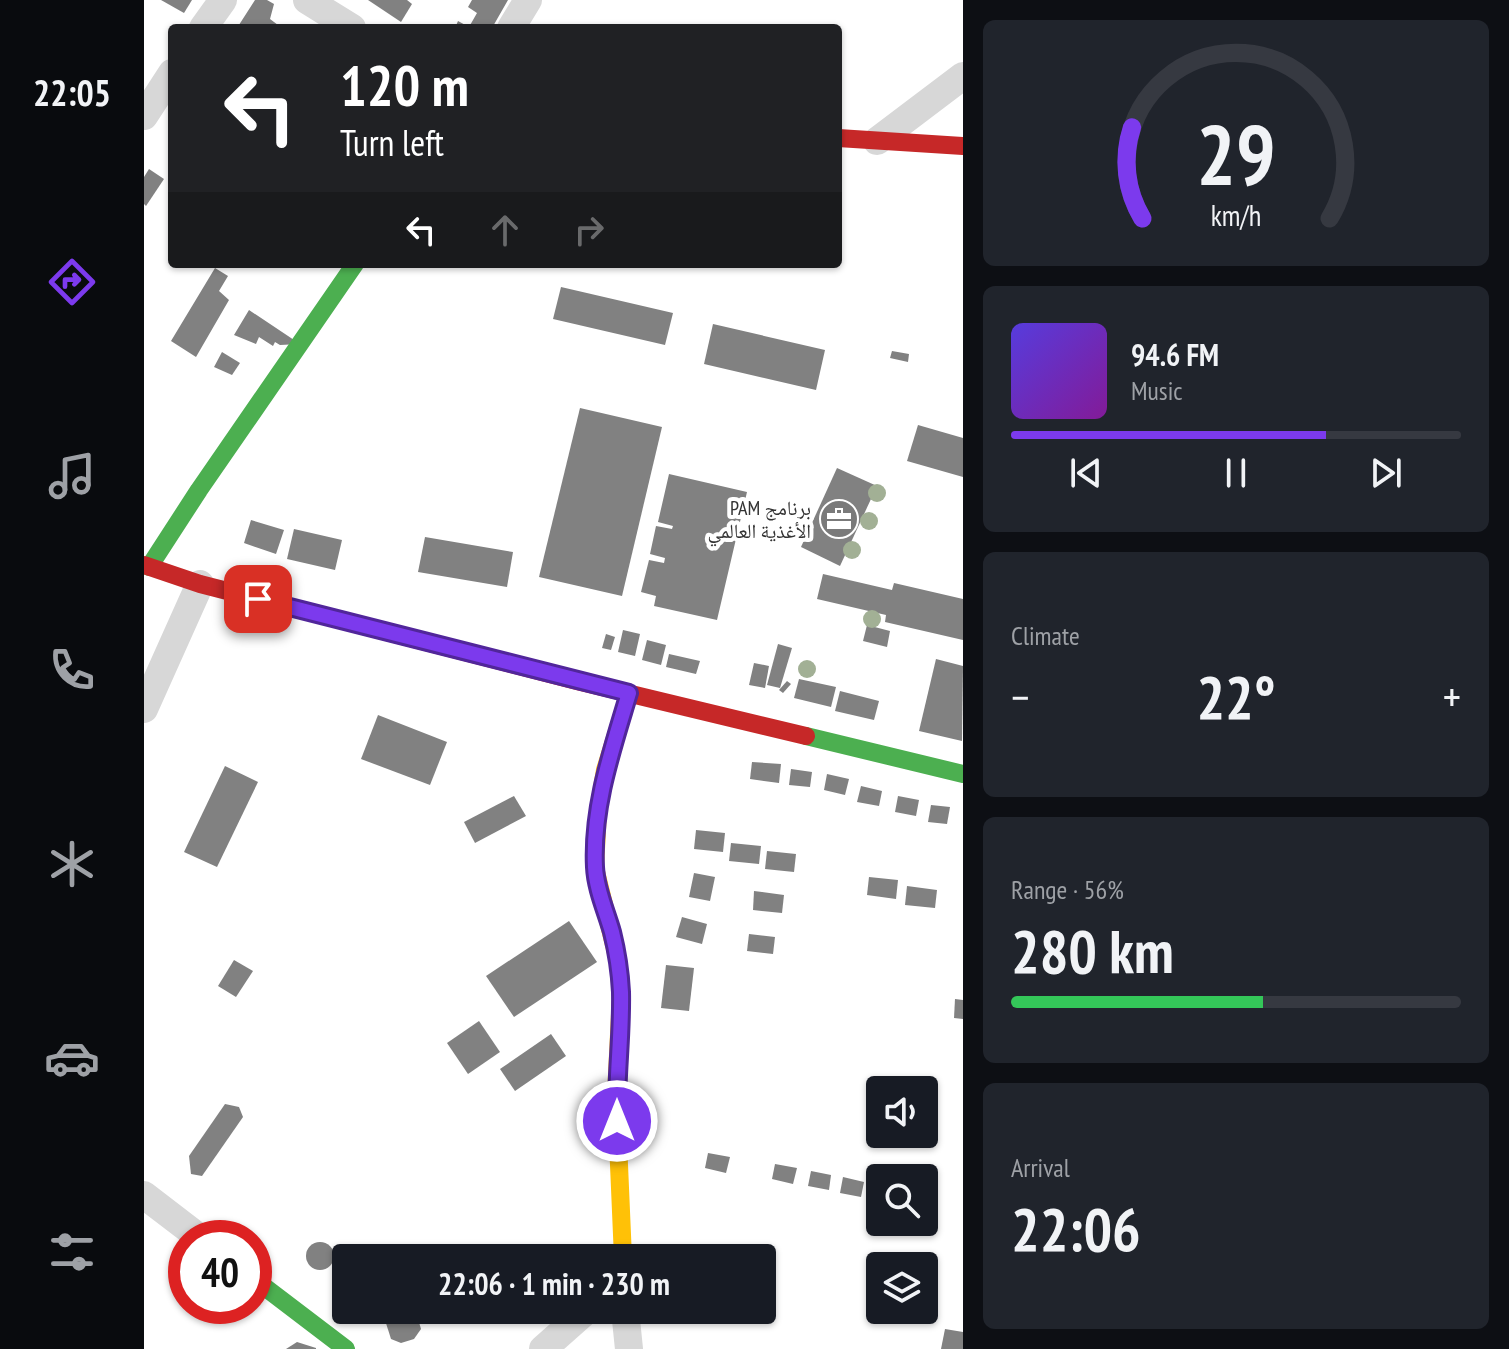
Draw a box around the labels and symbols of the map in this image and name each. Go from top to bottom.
place label: PAM برنامج الأغذية العالمي [708,495,811,547]
office icon: PAM برنامج الأغذية العالمي [818,498,860,540]
pin [224,565,292,633]
position arrow [575,1079,659,1163]
speed limit sign: 40 [168,1220,272,1324]

